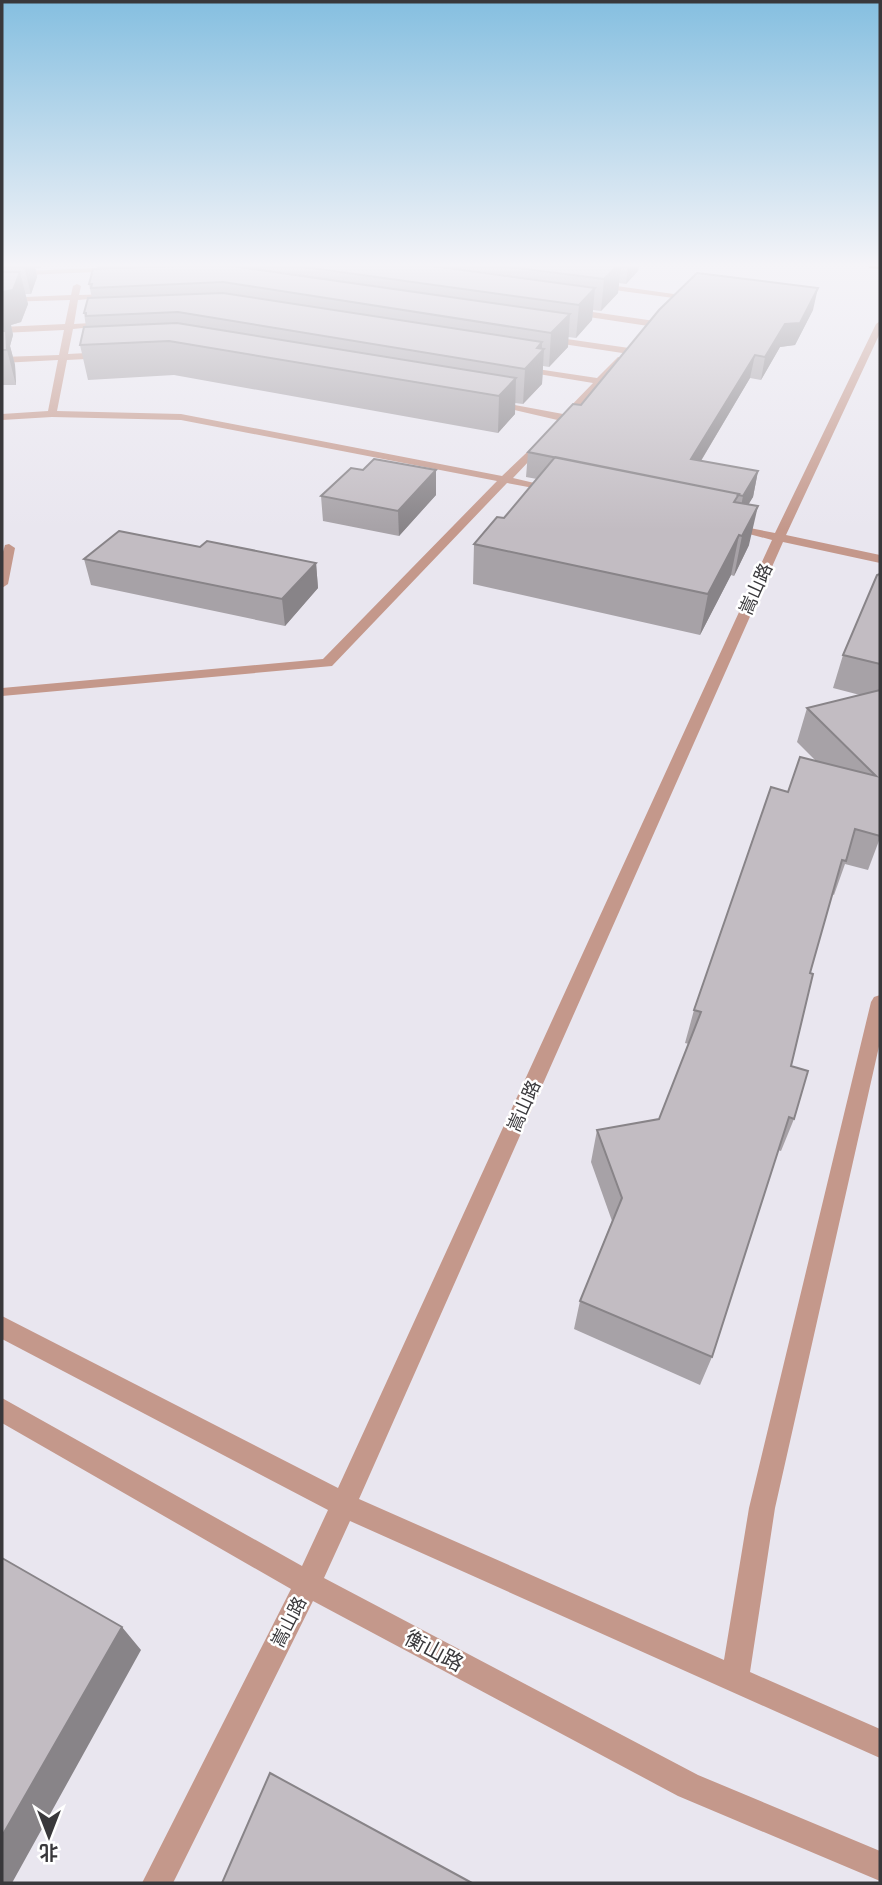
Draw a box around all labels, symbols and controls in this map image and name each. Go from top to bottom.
street label: 嵩山路 [733,559,777,618]
street label: 嵩山路 [501,1076,545,1135]
street label: 嵩山路 [265,1592,311,1651]
street label: 衡山路 [400,1623,469,1677]
north arrow [14,1801,84,1871]
text: 北 [39,1841,59,1866]

